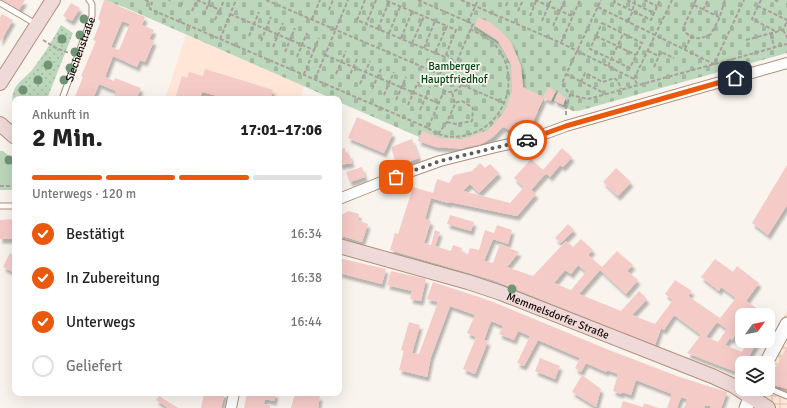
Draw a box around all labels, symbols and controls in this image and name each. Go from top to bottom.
street label: Siechenstraße [63,15,98,84]
park label: Bamberger Hauptfriedhof [421,60,489,86]
pin [718,61,752,95]
icon: home [724,67,746,89]
text: Ankunft in [32,107,90,123]
courier [507,120,547,160]
text: 17:01–17:06 [241,121,322,139]
text: 2 Min. [32,122,103,154]
icon: car [516,129,538,151]
pin [379,160,413,194]
icon: bag [385,166,407,188]
text: Unterwegs · 120 m [32,186,136,202]
icon: check [32,223,54,245]
text: Bestätigt [66,225,124,243]
text: 16:34 [290,226,322,242]
icon: check [32,267,54,289]
text: In Zubereitung [66,269,160,287]
text: 16:38 [290,270,322,286]
street label: Memmelsdorfer Straße [505,290,611,342]
north arrow [735,308,775,348]
map controls [735,308,775,396]
icon: check [32,311,54,333]
text: Unterwegs [66,313,135,331]
text: 16:44 [290,314,322,330]
button: layers [735,356,775,396]
text: Geliefert [66,357,123,375]

